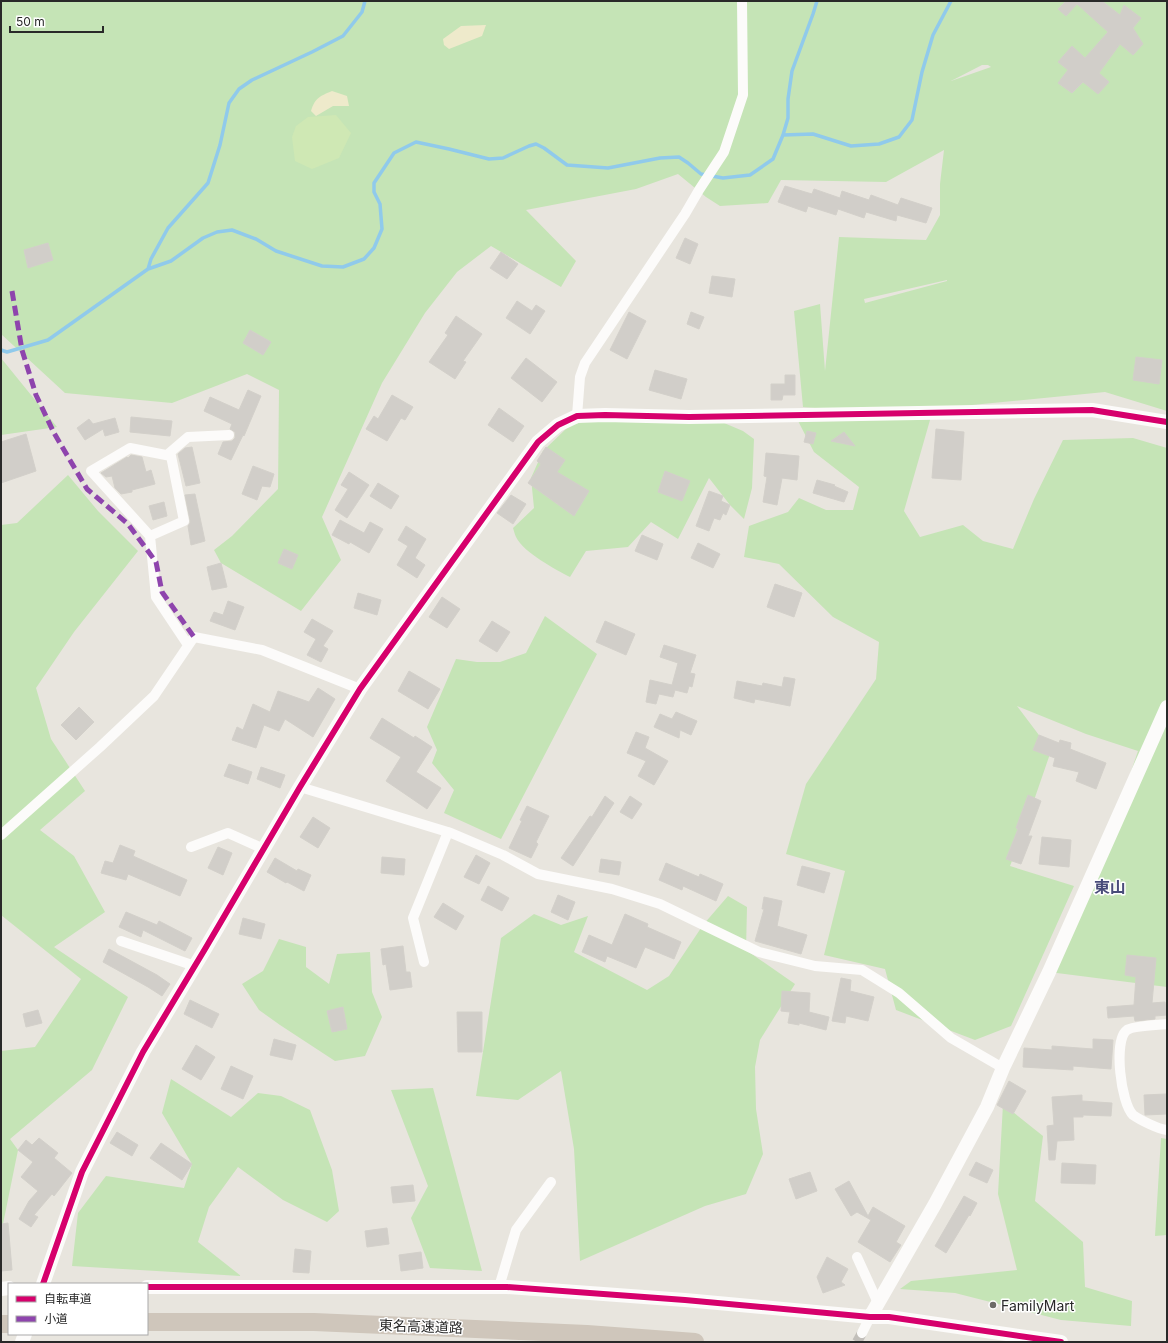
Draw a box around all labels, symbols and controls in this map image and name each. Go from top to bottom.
scale bar [10,8,103,34]
text: 50 m [16,14,45,29]
district label: 東山 [1094,877,1126,897]
legend [8,1283,148,1335]
text: 自転車道 [44,1291,92,1306]
place label: FamilyMart [1001,1297,1075,1314]
marker: FamilyMart [988,1300,998,1310]
text: 小道 [44,1311,68,1326]
street label: 東名高速道路 [379,1316,463,1336]

